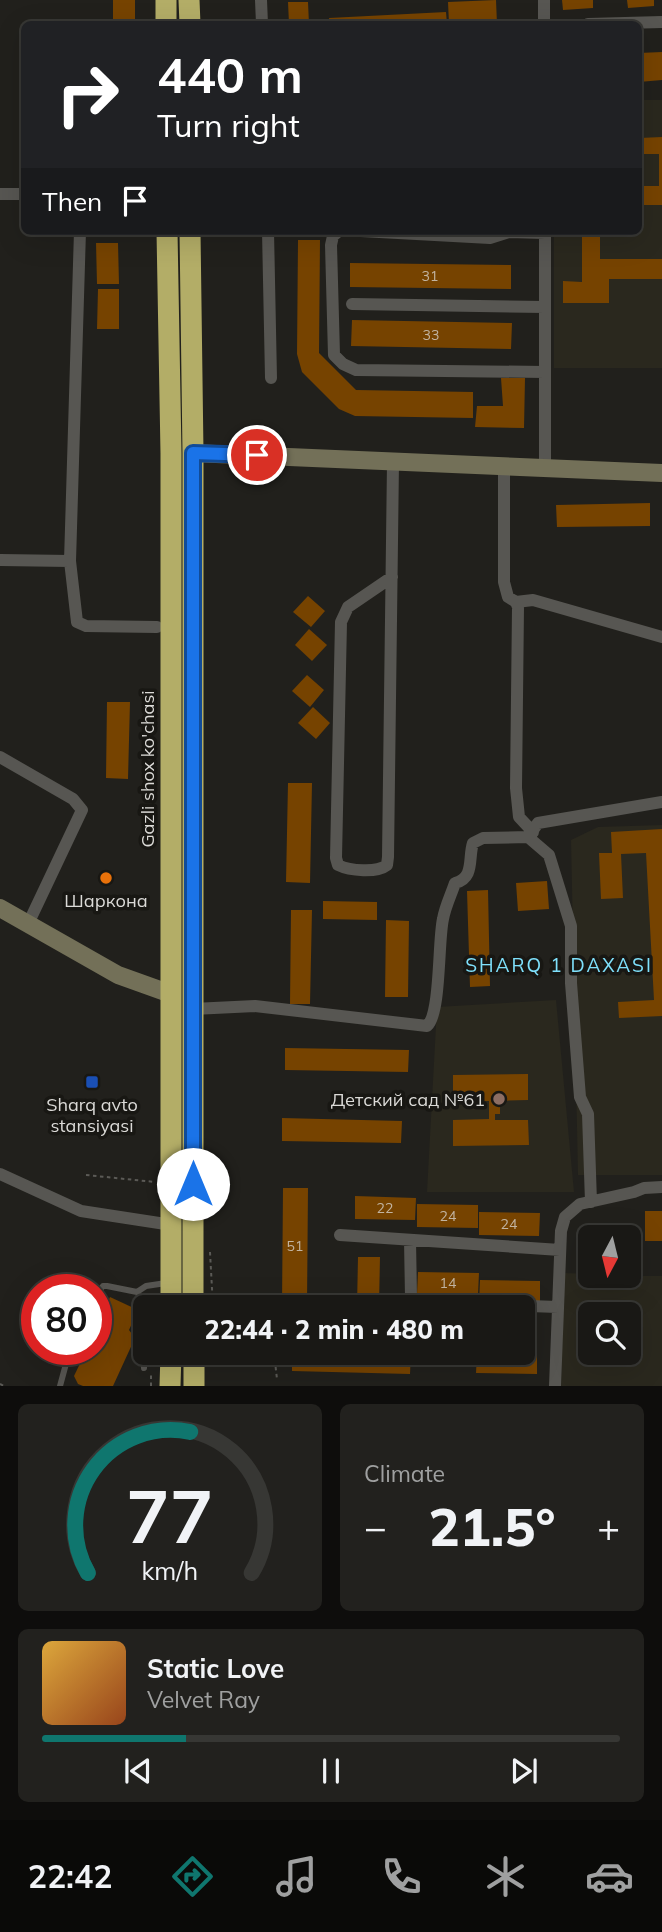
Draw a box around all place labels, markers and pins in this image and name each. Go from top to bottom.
pin [227,425,287,485]
marker: Шаркона [98,870,114,886]
place label: Шаркона [64,889,148,912]
marker: Sharq avto stansiyasi [84,1074,100,1090]
place label: Детский сад №61 [331,1088,485,1111]
marker: Детский сад №61 [491,1091,507,1107]
place label: Sharq avto stansiyasi [46,1093,138,1137]

